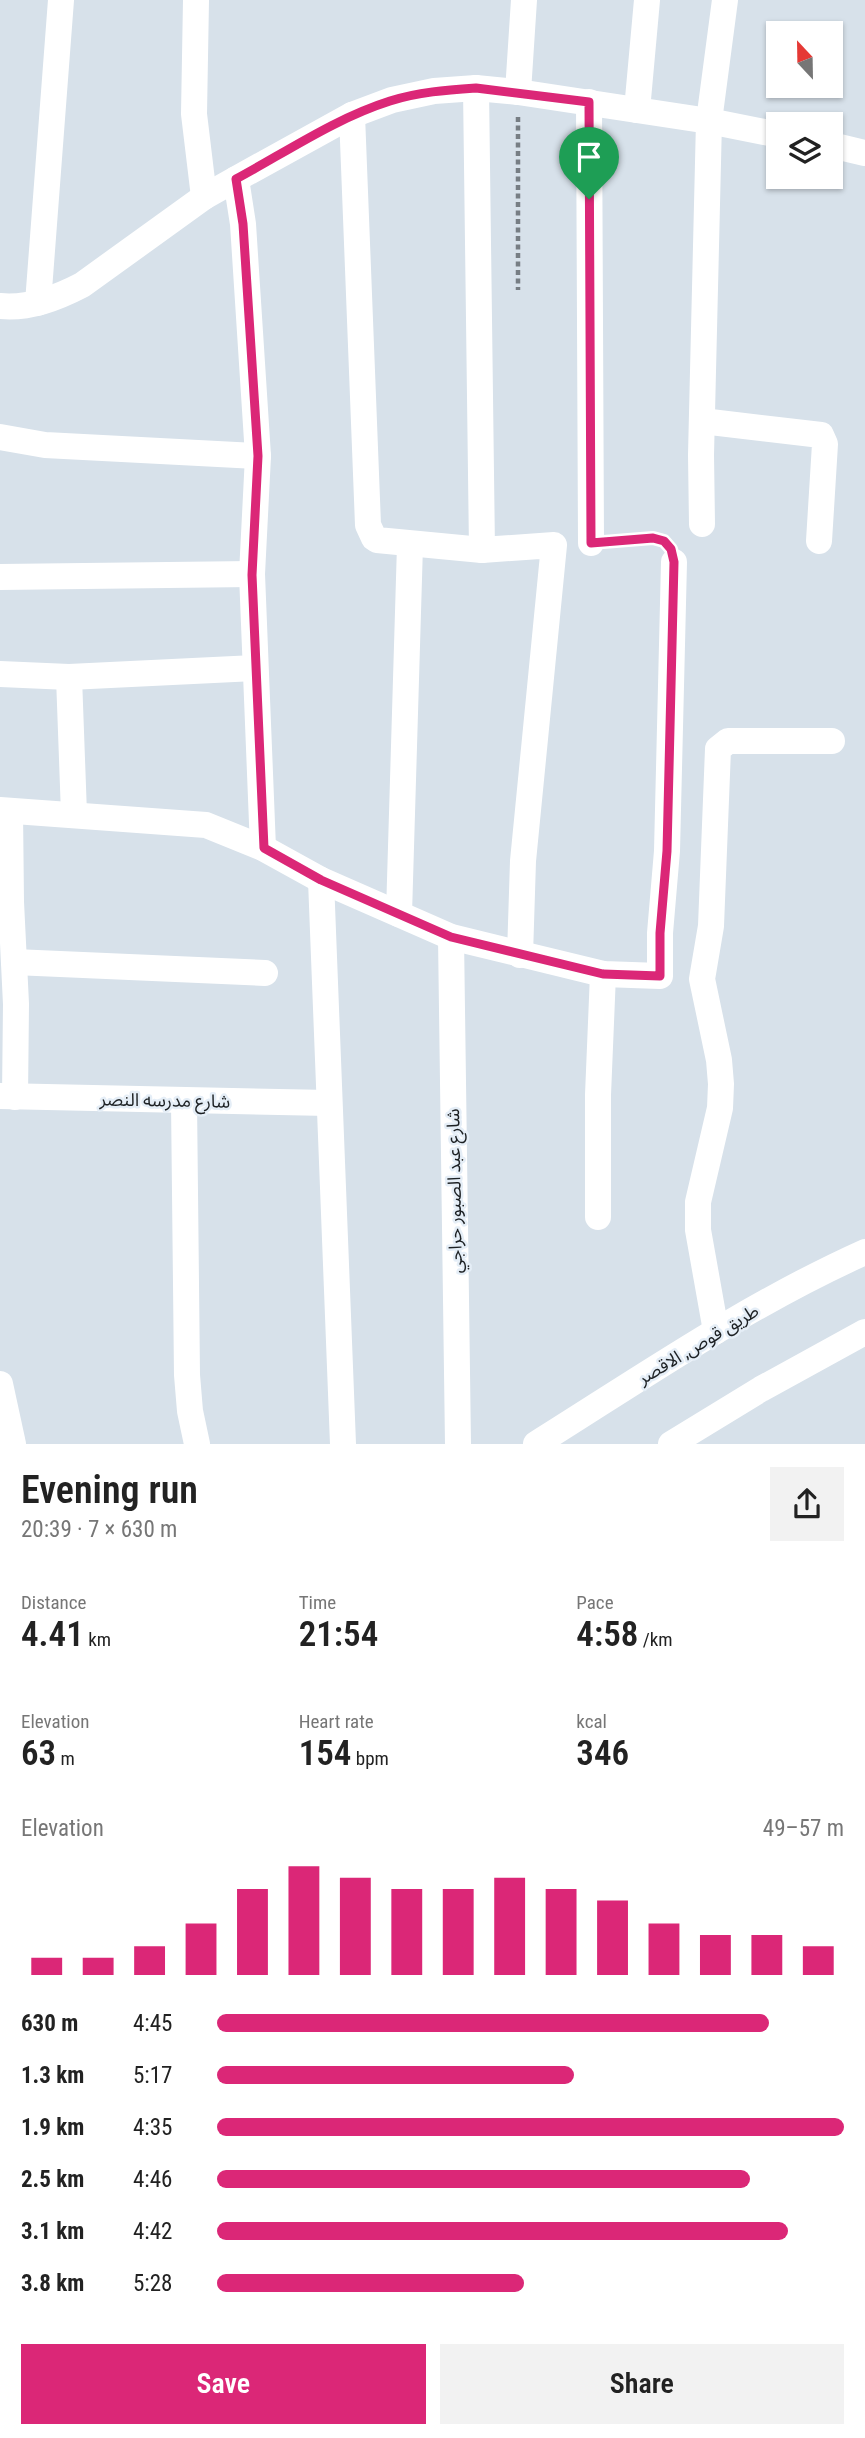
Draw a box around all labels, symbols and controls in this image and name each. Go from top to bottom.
north arrow [766,21,844,98]
map controls [766,21,843,189]
button: layers [766,112,843,189]
pin [559,127,619,199]
icon: arrive [570,138,608,176]
street label: شارع مدرسه النصر [98,1088,231,1116]
street label: شارع عبد الصبور حراجي [442,1108,470,1274]
street label: طريق قوص, الاقصر [633,1300,763,1390]
button: share [770,1467,844,1541]
text: Evening run [21,1468,198,1512]
text: 20:39 · 7 × 630 m [21,1516,177,1543]
text: Distance [21,1591,86,1614]
text: Time [299,1591,336,1614]
text: Pace [576,1591,614,1614]
text: 4.41 [21,1614,84,1655]
text: 21:54 [299,1614,378,1655]
text: 4:58 [576,1614,638,1655]
text: km [84,1628,111,1651]
text: /km [638,1628,673,1651]
text: Elevation [21,1710,89,1733]
text: Heart rate [299,1710,374,1733]
text: kcal [576,1710,607,1733]
text: 63 [21,1733,56,1774]
text: 154 [299,1733,351,1774]
text: 346 [576,1733,629,1774]
text: m [56,1747,75,1770]
text: bpm [351,1747,389,1770]
text: Elevation [21,1815,104,1842]
text: 49–57 m [763,1815,844,1842]
text: 630 m [21,2010,78,2037]
text: 4:45 [133,2010,172,2037]
text: 1.3 km [21,2062,84,2089]
text: 5:17 [133,2062,172,2089]
text: 1.9 km [21,2114,84,2141]
text: 4:35 [133,2114,172,2141]
text: 2.5 km [21,2166,84,2193]
text: 4:46 [133,2166,172,2193]
text: 3.1 km [21,2218,84,2245]
text: 4:42 [133,2218,172,2245]
text: 3.8 km [21,2270,84,2297]
text: 5:28 [133,2270,172,2297]
button: Save [21,2344,426,2424]
button: Share [440,2344,844,2424]

